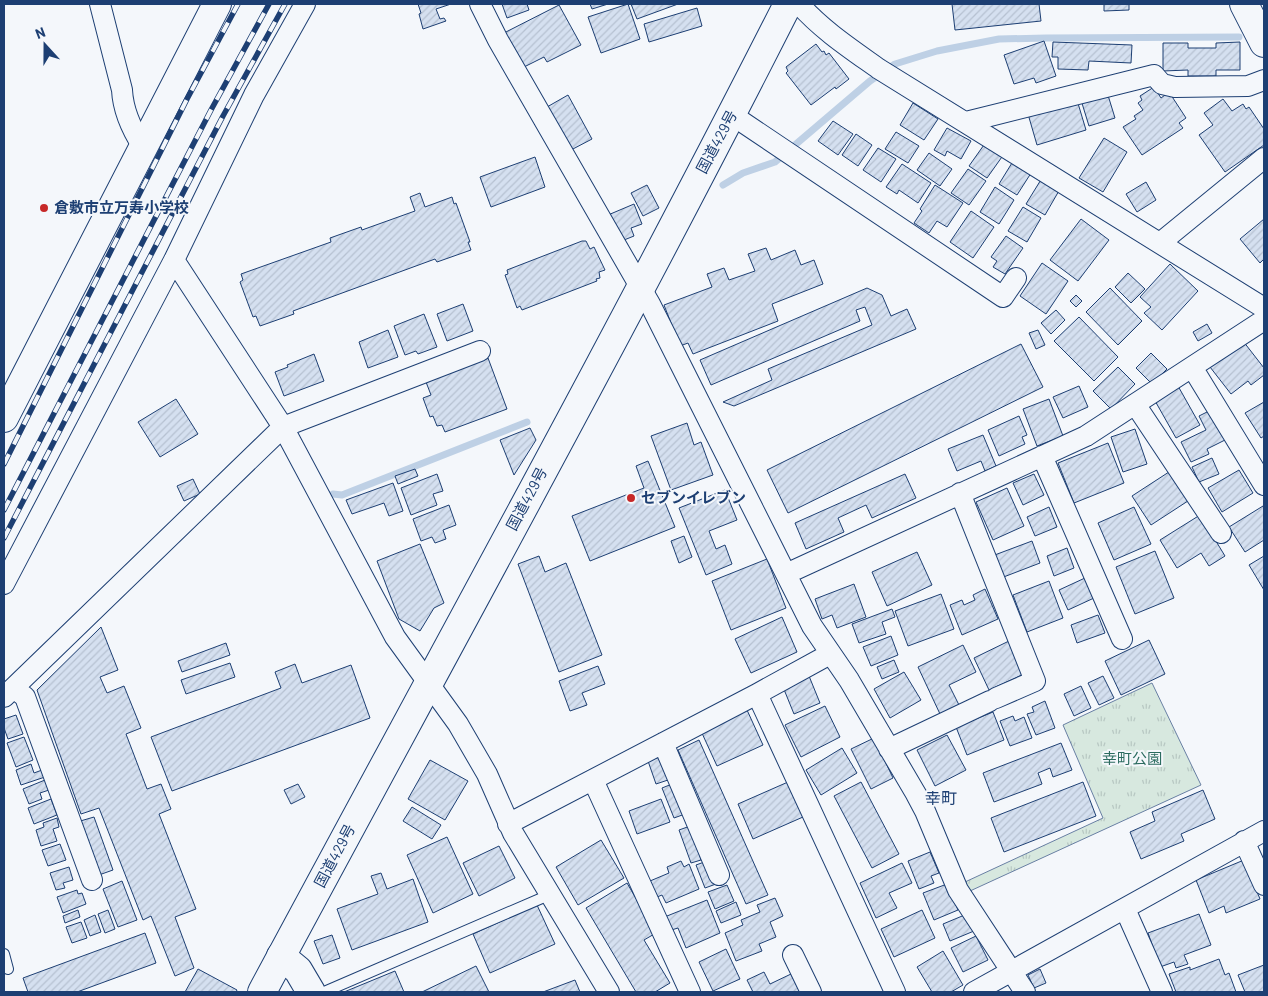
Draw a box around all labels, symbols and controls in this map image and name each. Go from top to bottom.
north arrow [20,20,70,70]
text: N [33,23,48,42]
street label: 国道429号 [692,107,740,176]
place label: 倉敷市立万寿小学校 [54,198,189,216]
marker: 倉敷市立万寿小学校 [38,202,50,214]
street label: 国道429号 [502,464,550,533]
place label: セブンイレブン [641,488,746,506]
marker: セブンイレブン [625,492,637,504]
park label: 幸町公園 [1102,749,1162,767]
district label: 幸町 [925,788,957,807]
street label: 国道429号 [310,821,358,890]

